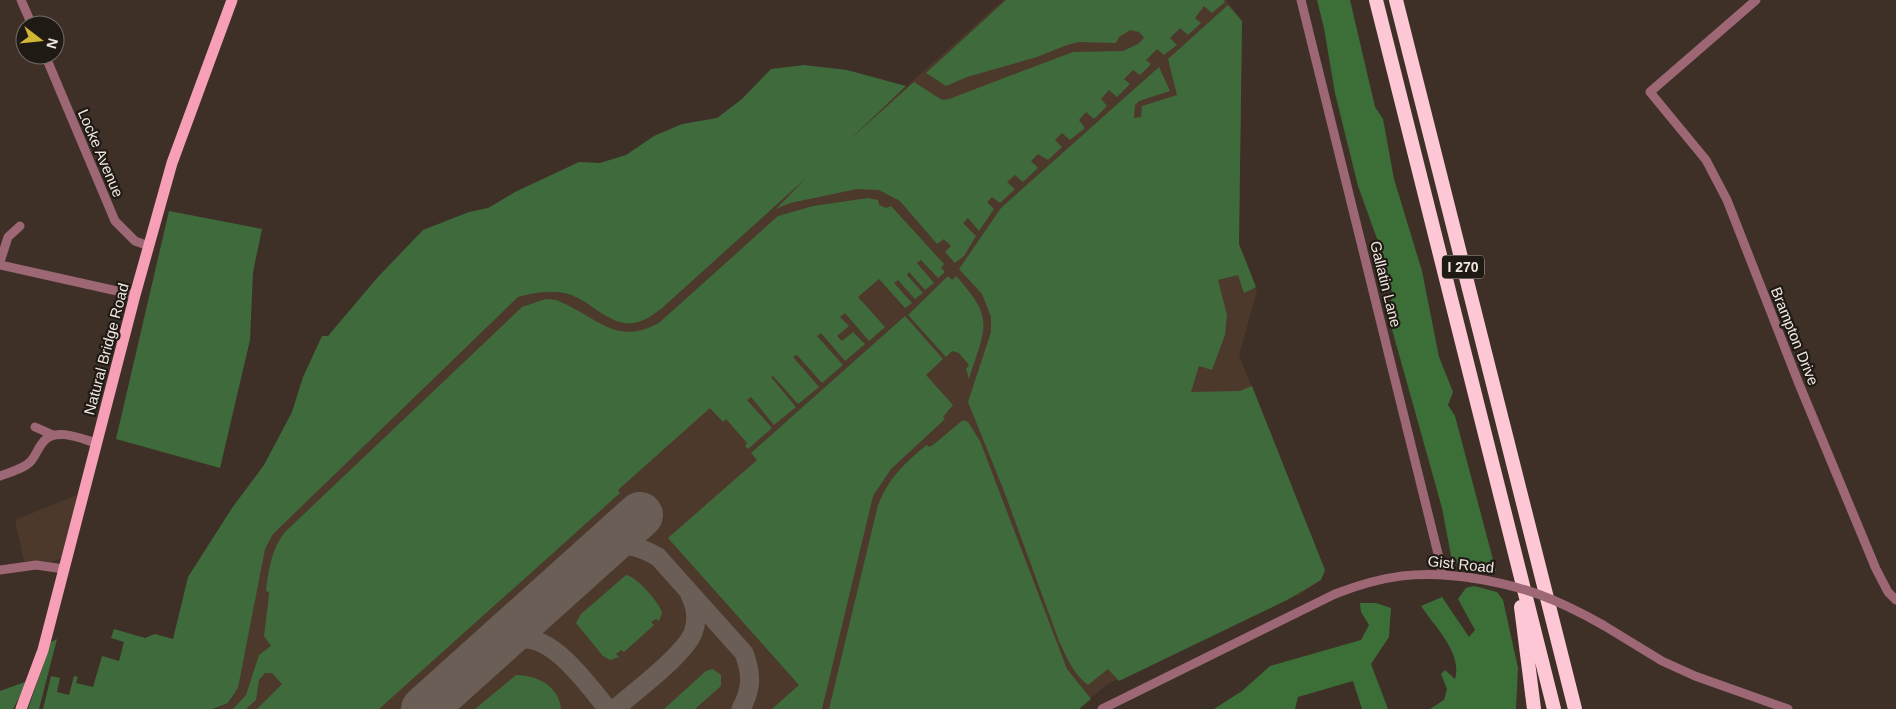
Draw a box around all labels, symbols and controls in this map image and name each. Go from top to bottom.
north arrow [15,15,65,65]
text: N [43,37,62,51]
street label: Locke Avenue [75,106,127,200]
street label: Gallatin Lane [1367,239,1405,329]
road number: I 270 [1442,256,1484,278]
street label: Natural Bridge Road [80,281,132,417]
street label: Brampton Drive [1768,285,1822,387]
street label: Gist Road [1427,552,1495,576]

